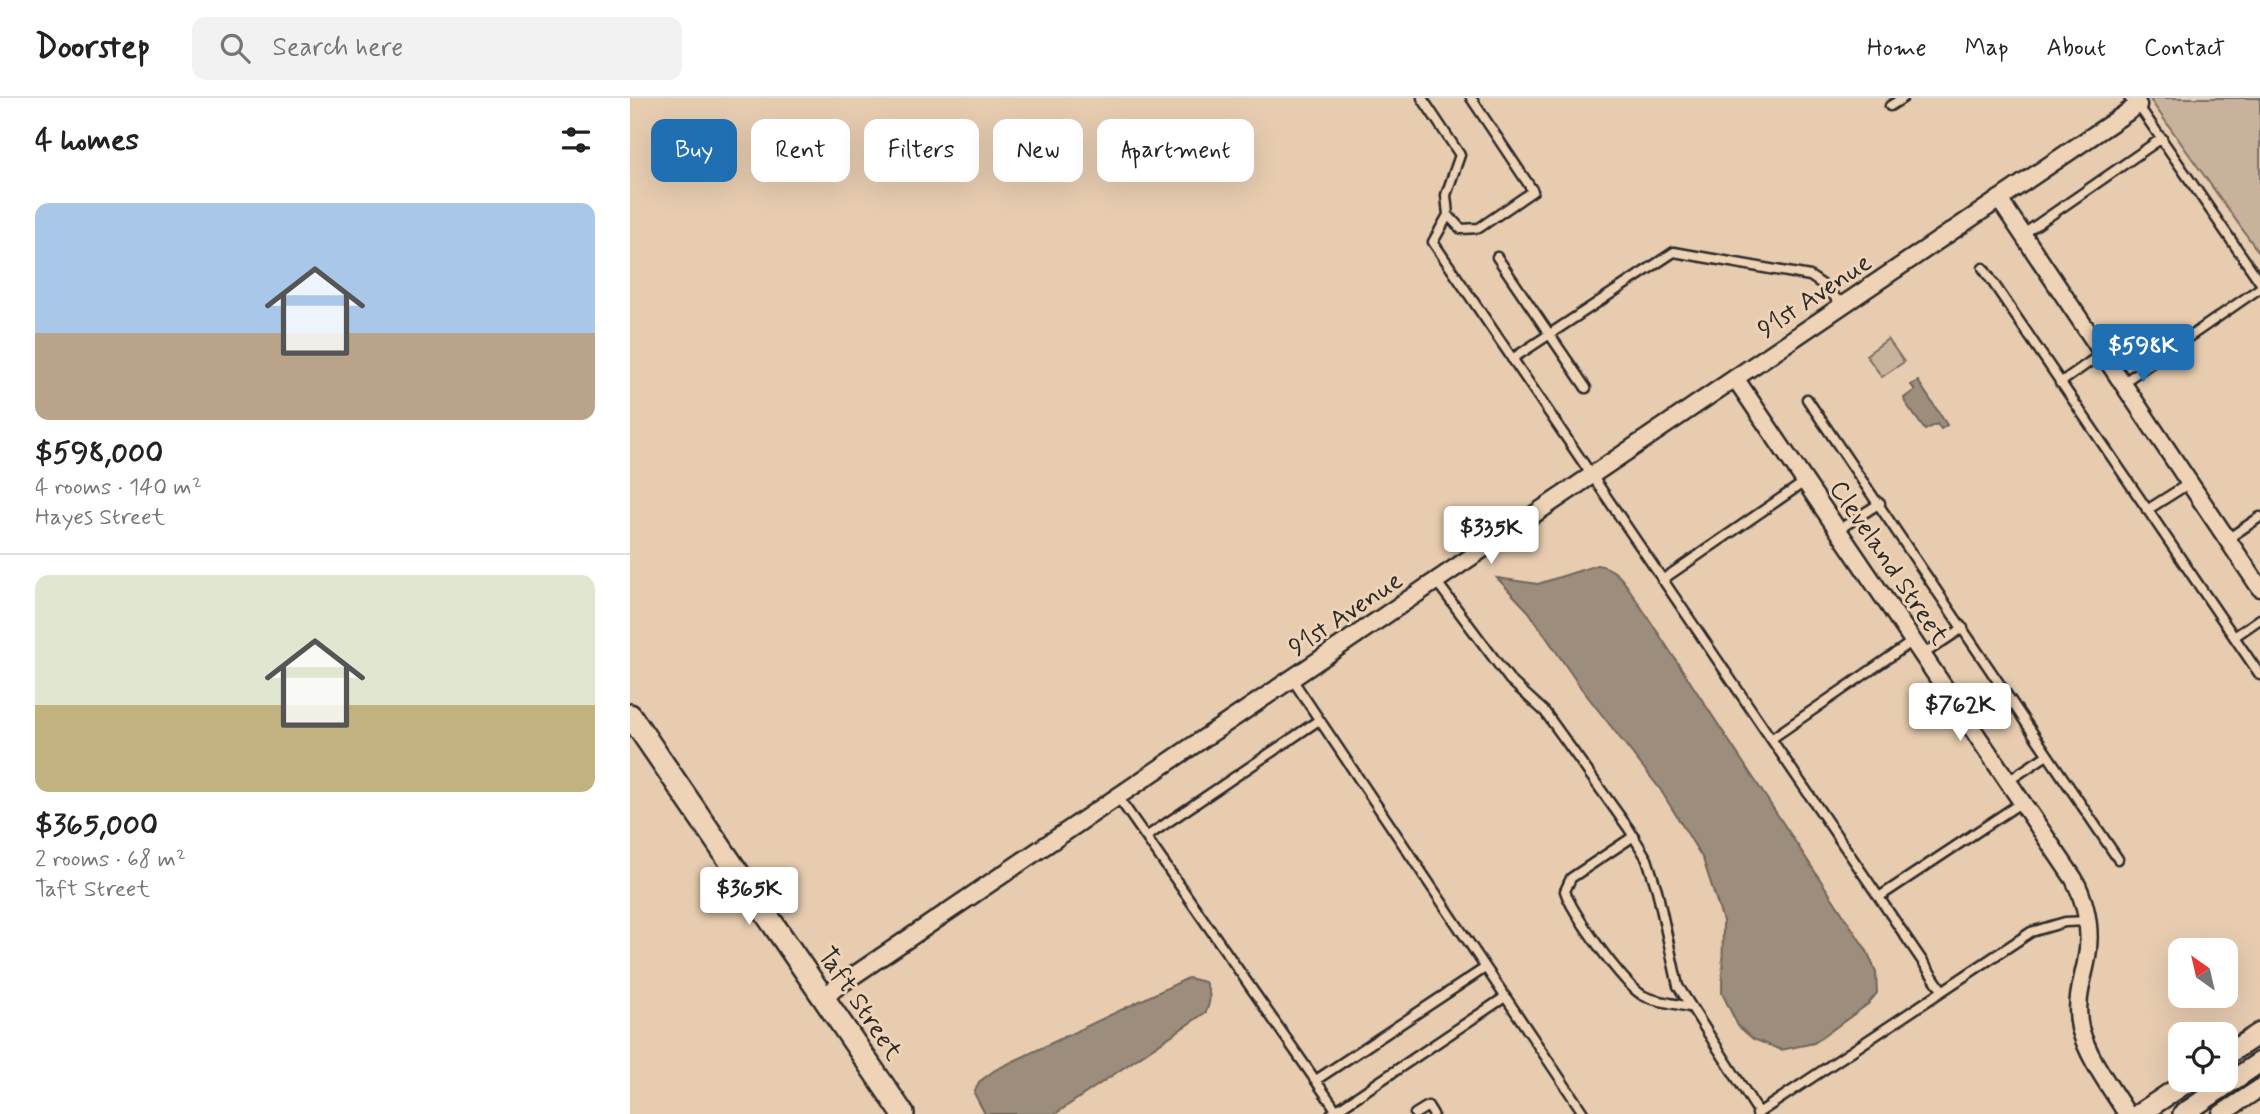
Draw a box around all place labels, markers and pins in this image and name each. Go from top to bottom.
pin: $598K [2094,324,2192,384]
pin: $335K [1442,506,1540,566]
pin: $762K [1911,684,2009,743]
pin: $365K [700,868,798,927]

